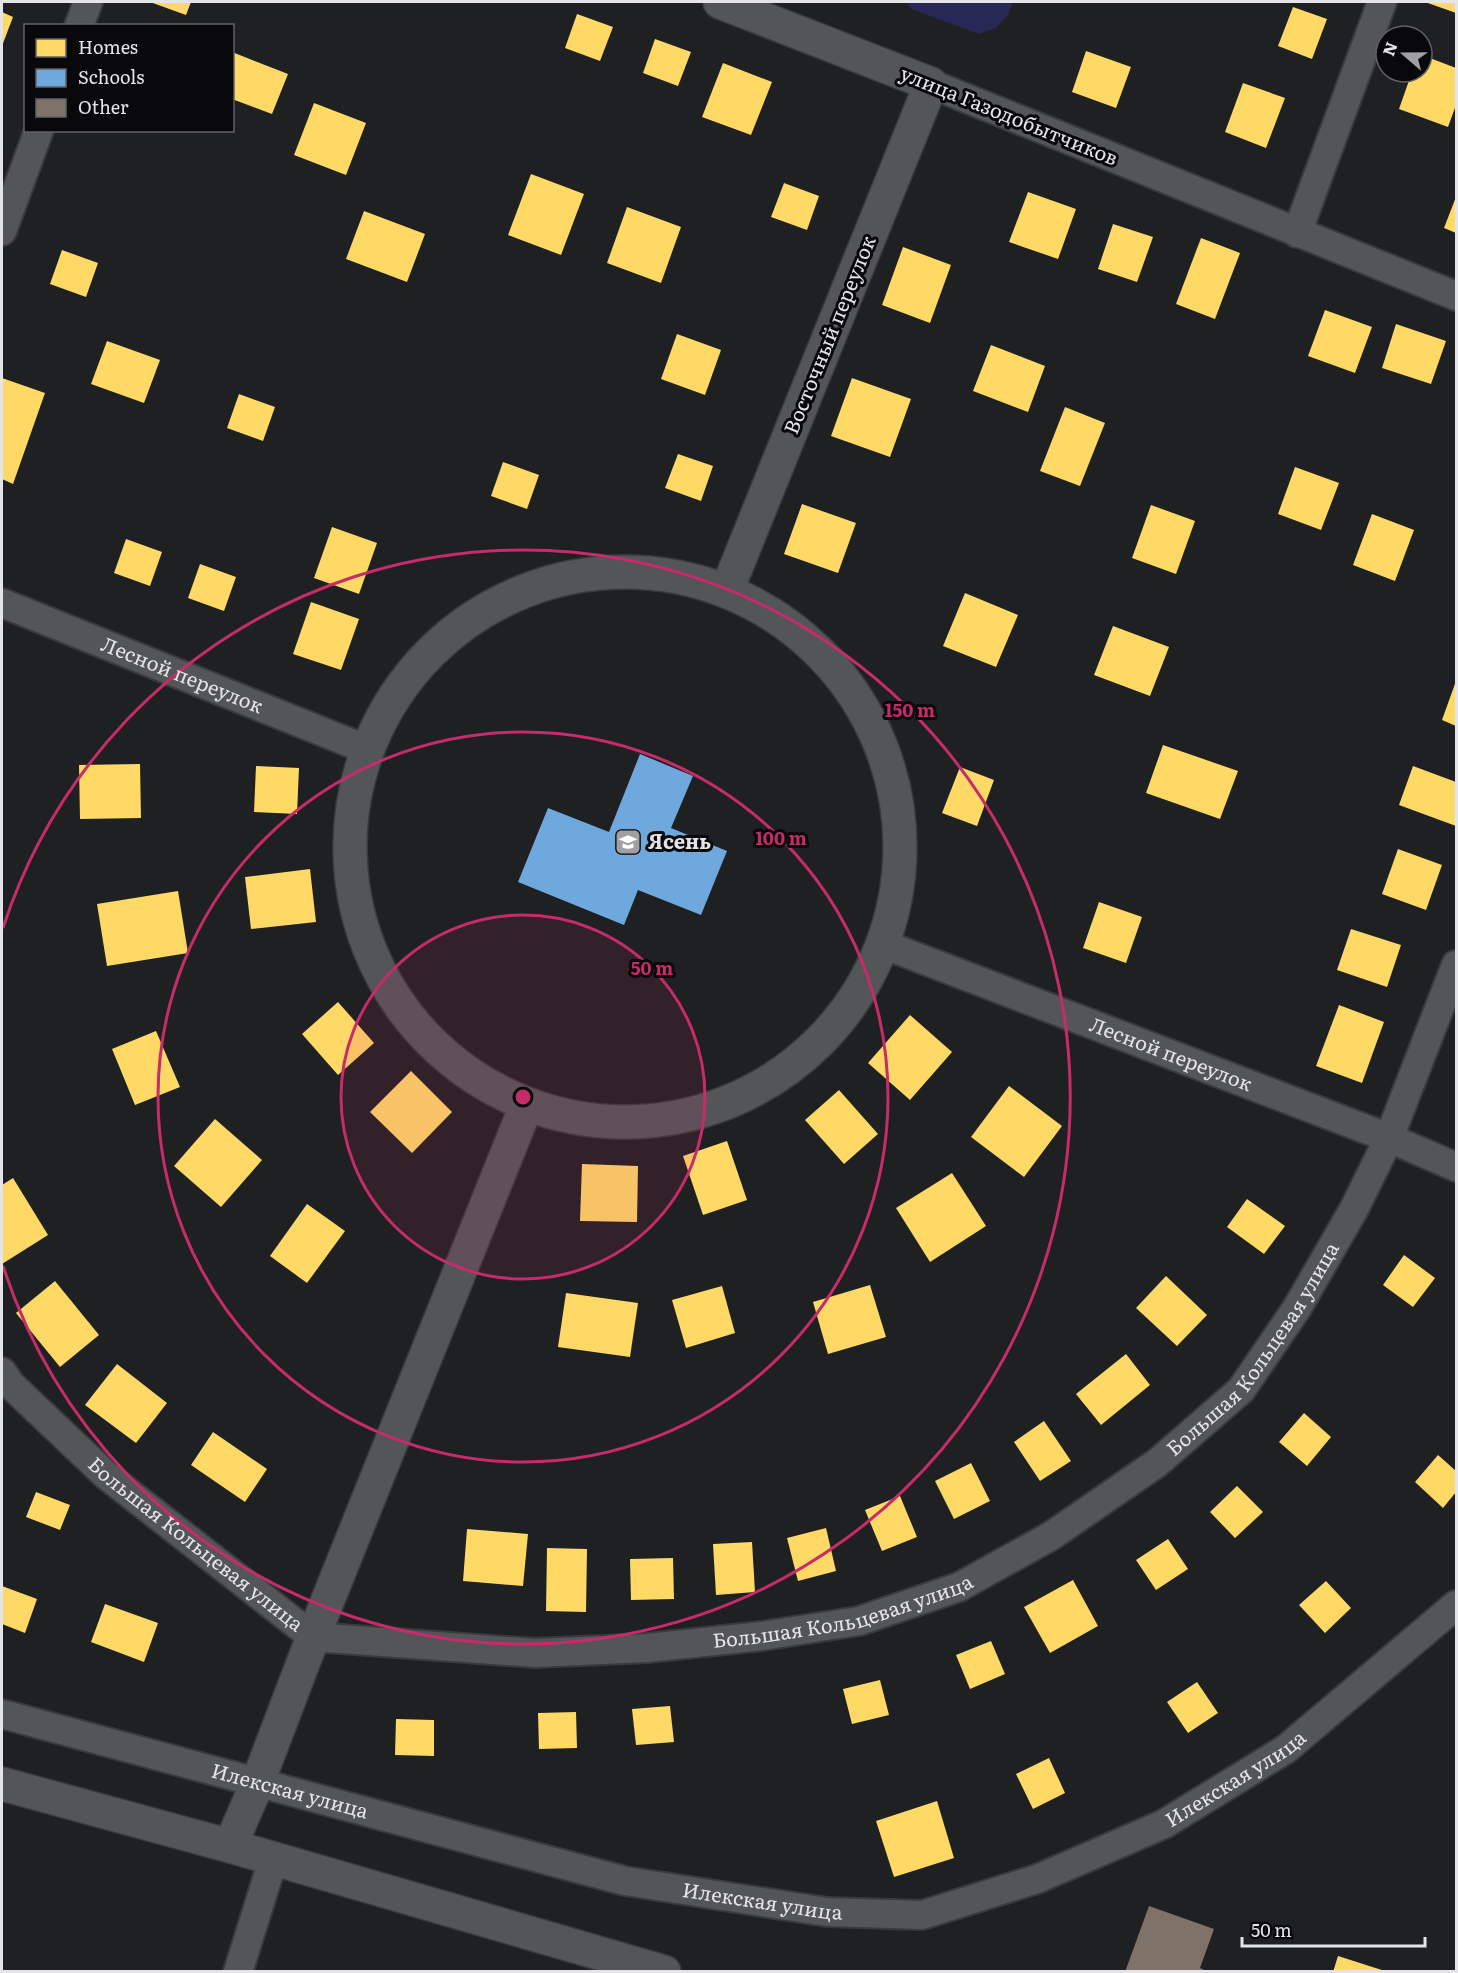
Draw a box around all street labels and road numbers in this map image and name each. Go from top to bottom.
street label: улица Газодобытчиков [896,57,1123,172]
street label: Восточный переулок [775,230,882,438]
street label: Лесной переулок [97,627,268,720]
street label: Лесной переулок [1086,1008,1257,1097]
street label: Большая Кольцевая улица [1159,1236,1345,1462]
street label: Большая Кольцевая улица [82,1449,311,1638]
street label: Большая Кольцевая улица [711,1565,978,1654]
street label: Илекская улица [1158,1722,1312,1833]
street label: Илекская улица [208,1754,372,1825]
street label: Илекская улица [681,1873,843,1926]

